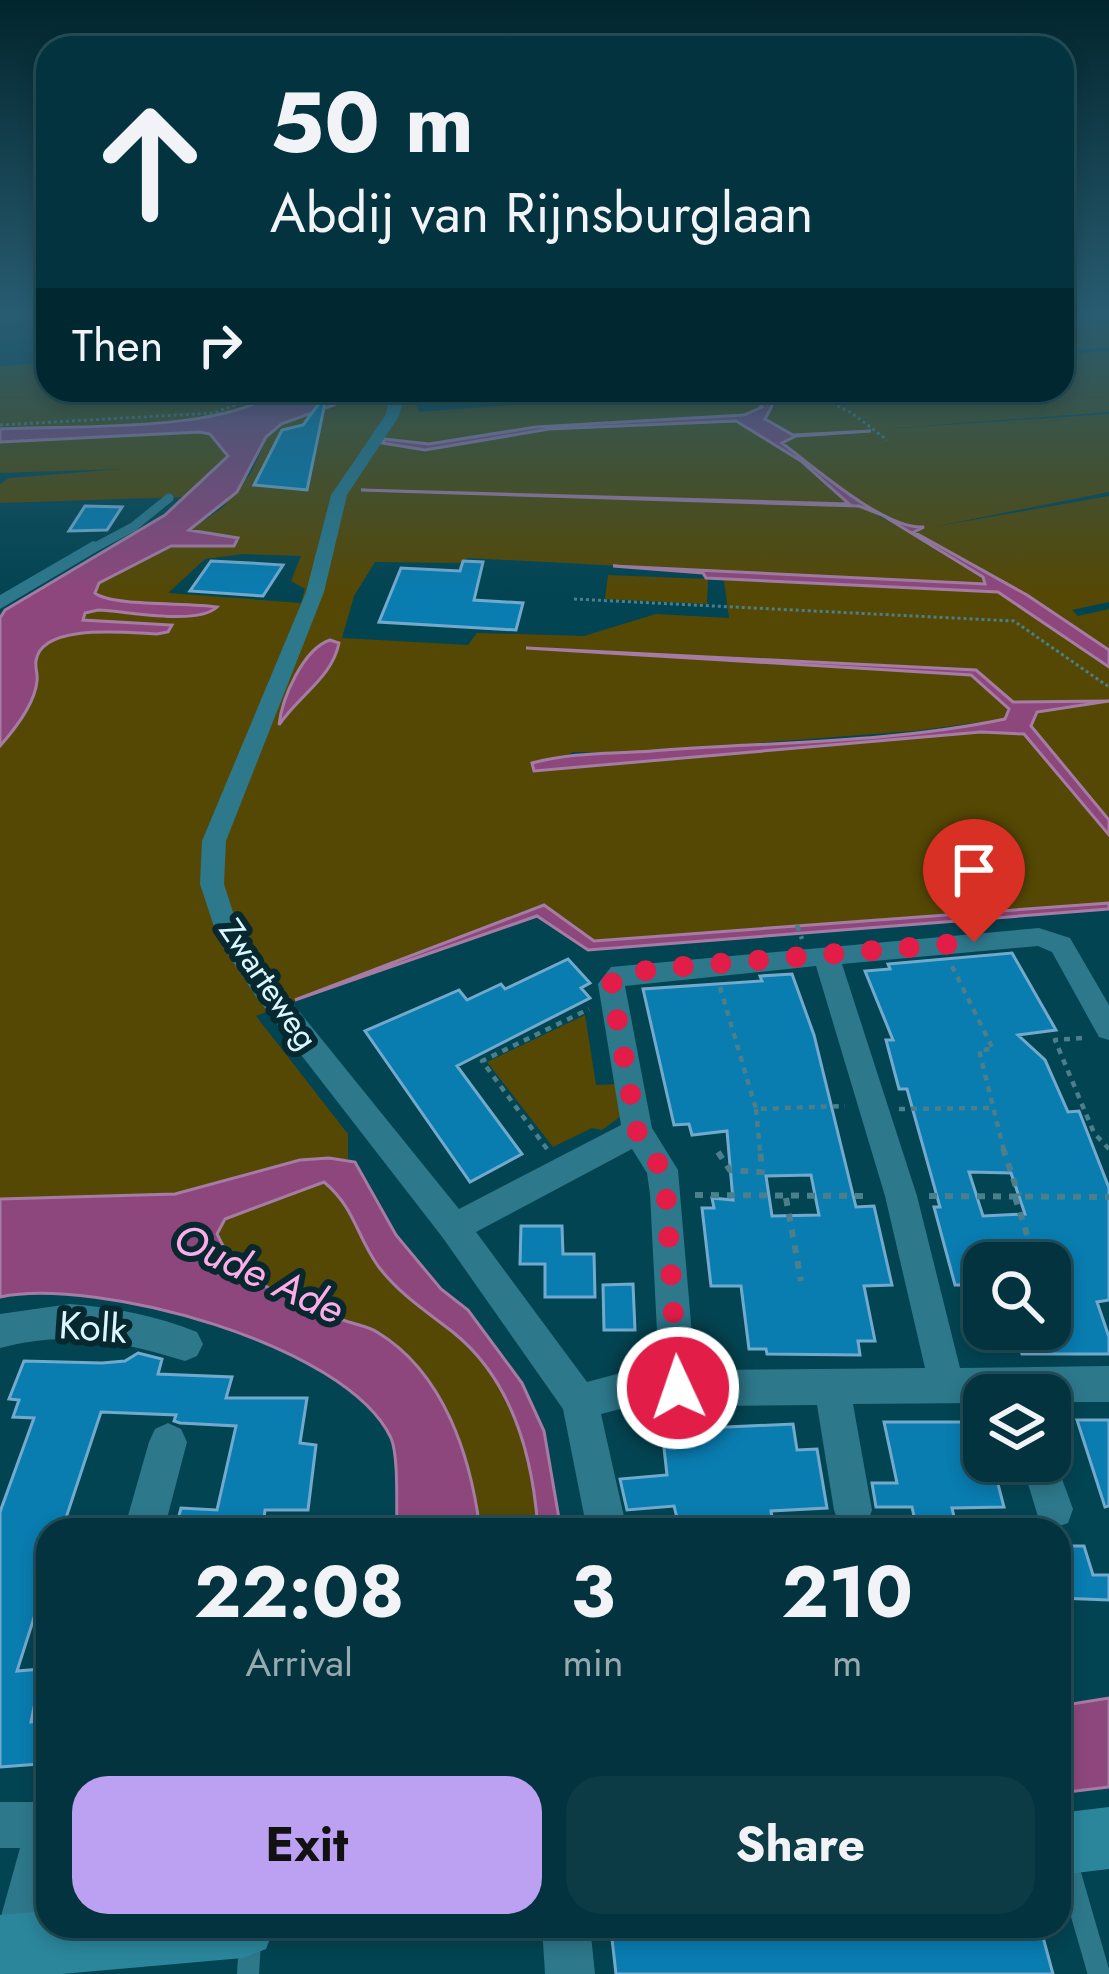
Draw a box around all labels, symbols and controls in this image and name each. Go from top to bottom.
text: 50 m [270,62,474,184]
icon: ahead [72,84,228,240]
text: Abdij van Rijnsburglaan [270,174,813,252]
icon: right [187,312,253,378]
text: Then [72,313,163,378]
pin [923,819,1025,942]
icon: arrive [941,837,1007,903]
street label: Zwarteweg [208,909,330,1059]
water label: Oude Ade [164,1207,354,1339]
map controls [963,1242,1071,1482]
button: search [963,1242,1071,1350]
street label: Kolk [57,1296,130,1358]
position arrow [615,1325,741,1451]
button: layers [963,1374,1071,1482]
text: 22:08 [194,1540,404,1644]
text: 3 [571,1540,615,1644]
text: 210 [781,1540,913,1644]
text: Arrival [245,1634,353,1691]
text: min [562,1634,623,1691]
text: m [832,1634,862,1691]
button: Exit [72,1776,542,1914]
button: Share [566,1776,1035,1914]

